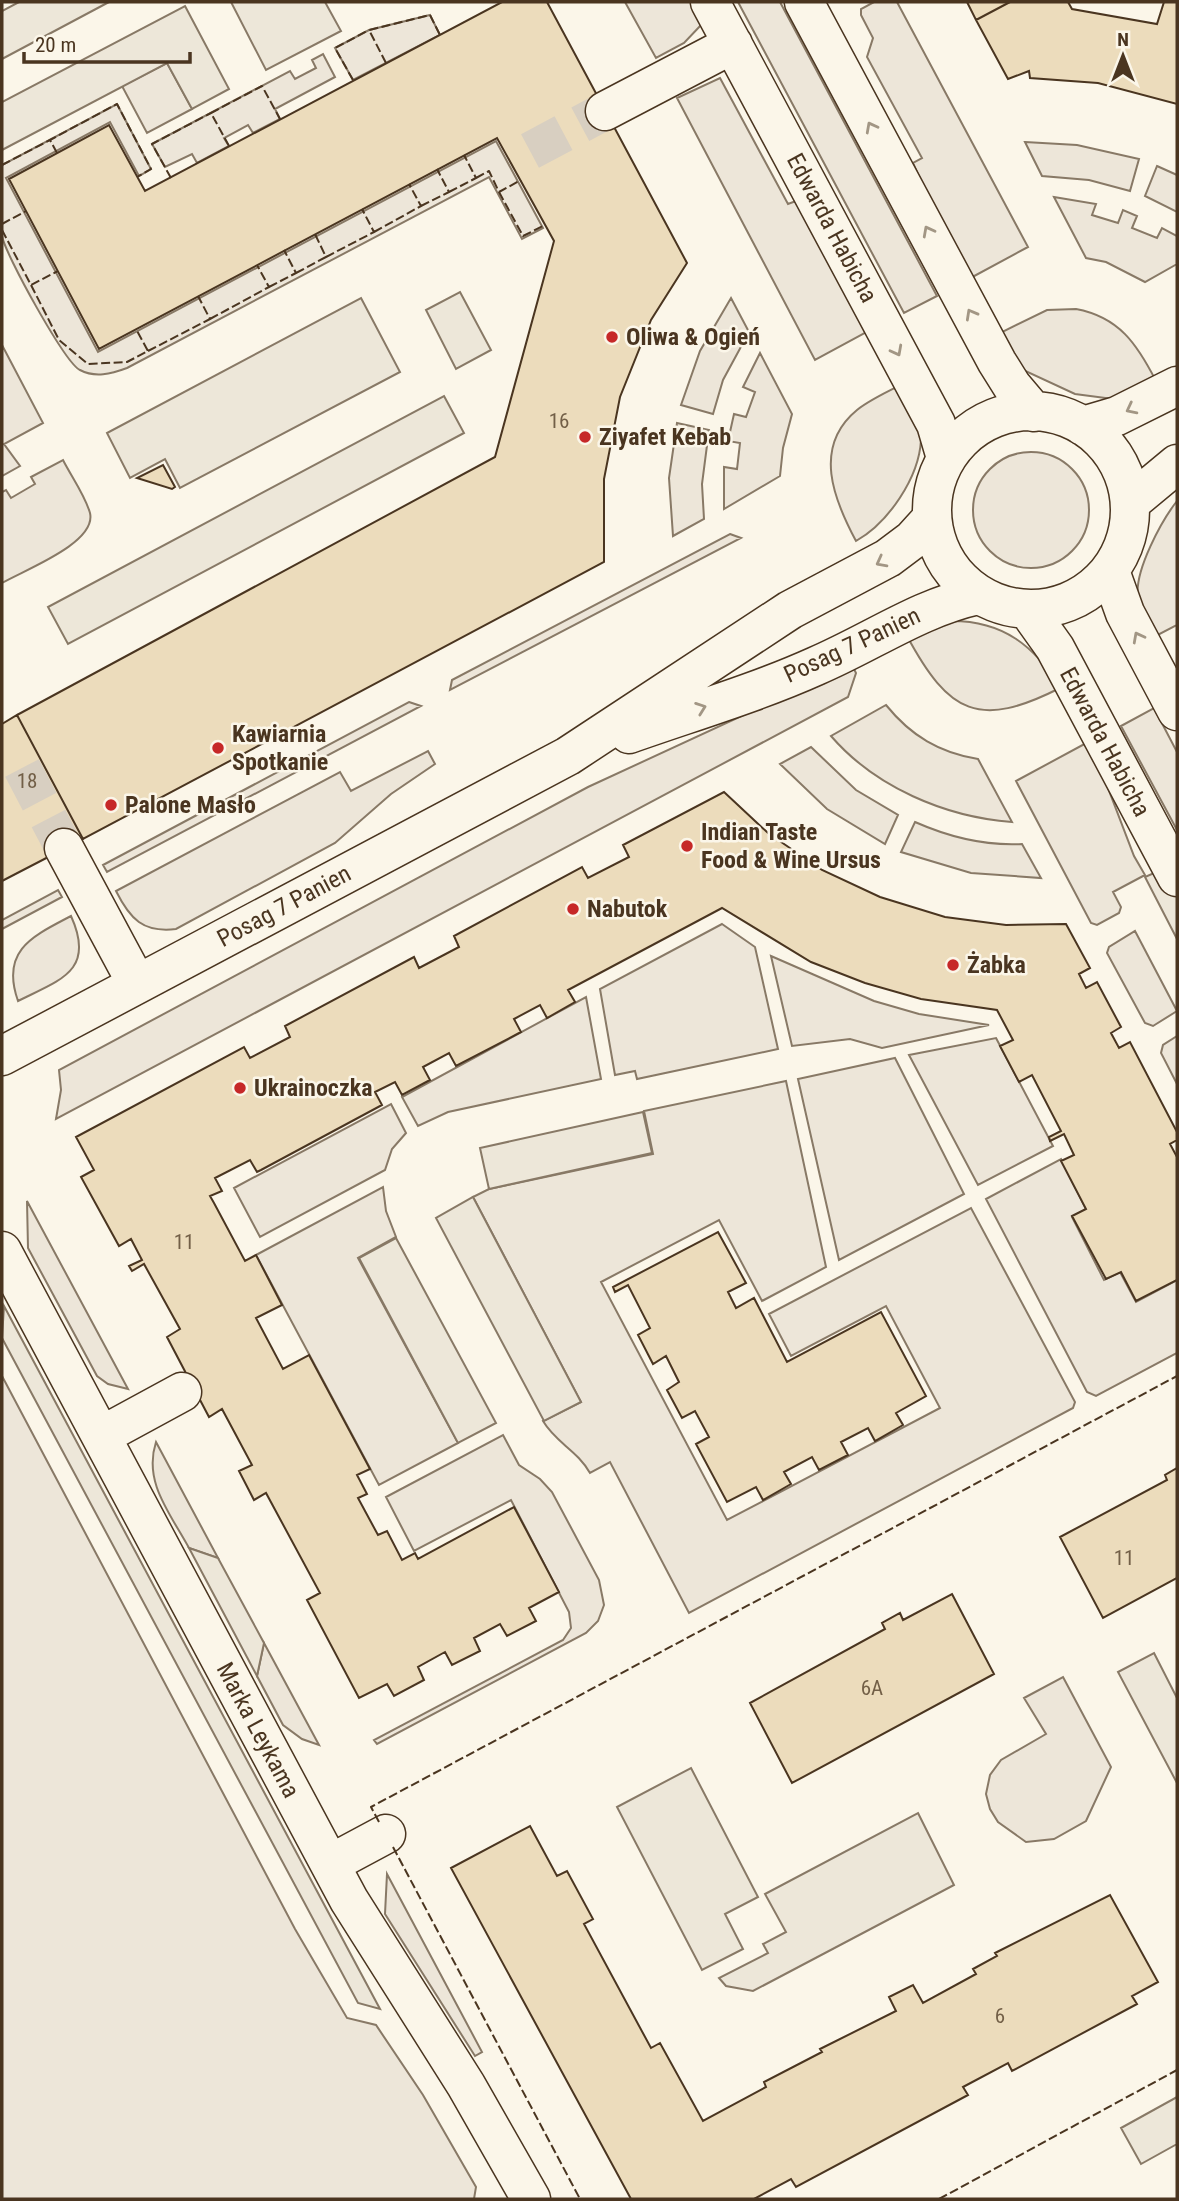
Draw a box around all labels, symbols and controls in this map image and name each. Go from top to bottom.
scale bar [24,21,191,65]
north arrow [1088,21,1158,91]
text: N [1117,28,1129,51]
text: 20 m [35,33,76,57]
one-way arrow [866,122,880,134]
street label: Edwarda Habicha [781,149,883,307]
one-way arrow [922,226,936,239]
one-way arrow [966,309,979,321]
place label: Oliwa & Ogień [626,323,760,351]
marker: Oliwa & Ogień [604,329,620,345]
one-way arrow [889,344,902,357]
one-way arrow [1126,400,1138,414]
house number: 16 [549,409,569,433]
place label: Ziyafet Kebab [599,423,731,451]
marker: Ziyafet Kebab [577,429,593,445]
one-way arrow [875,554,888,567]
street label: Posag 7 Panien [779,601,925,689]
one-way arrow [1132,631,1146,644]
street label: Edwarda Habicha [1054,663,1156,821]
one-way arrow [694,702,706,716]
place label: Kawiarnia Spotkanie [232,720,328,776]
marker: Kawiarnia Spotkanie [210,740,226,756]
house number: 18 [17,769,37,793]
place label: Palone Masło [125,791,256,819]
marker: Palone Masło [103,797,119,813]
place label: Indian Taste Food & Wine Ursus [701,818,881,874]
marker: Indian Taste Food & Wine Ursus [679,838,695,854]
street label: Posag 7 Panien [213,859,355,953]
place label: Nabutok [587,895,668,923]
marker: Nabutok [565,901,581,917]
place label: Żabka [967,951,1026,979]
marker: Żabka [945,957,961,973]
place label: Ukrainoczka [254,1074,373,1102]
marker: Ukrainoczka [232,1080,248,1096]
house number: 11 [174,1230,194,1254]
house number: 11 [1114,1546,1134,1570]
street label: Marka Leykama [211,1658,305,1802]
house number: 6A [861,1676,883,1700]
house number: 6 [995,2004,1005,2028]

